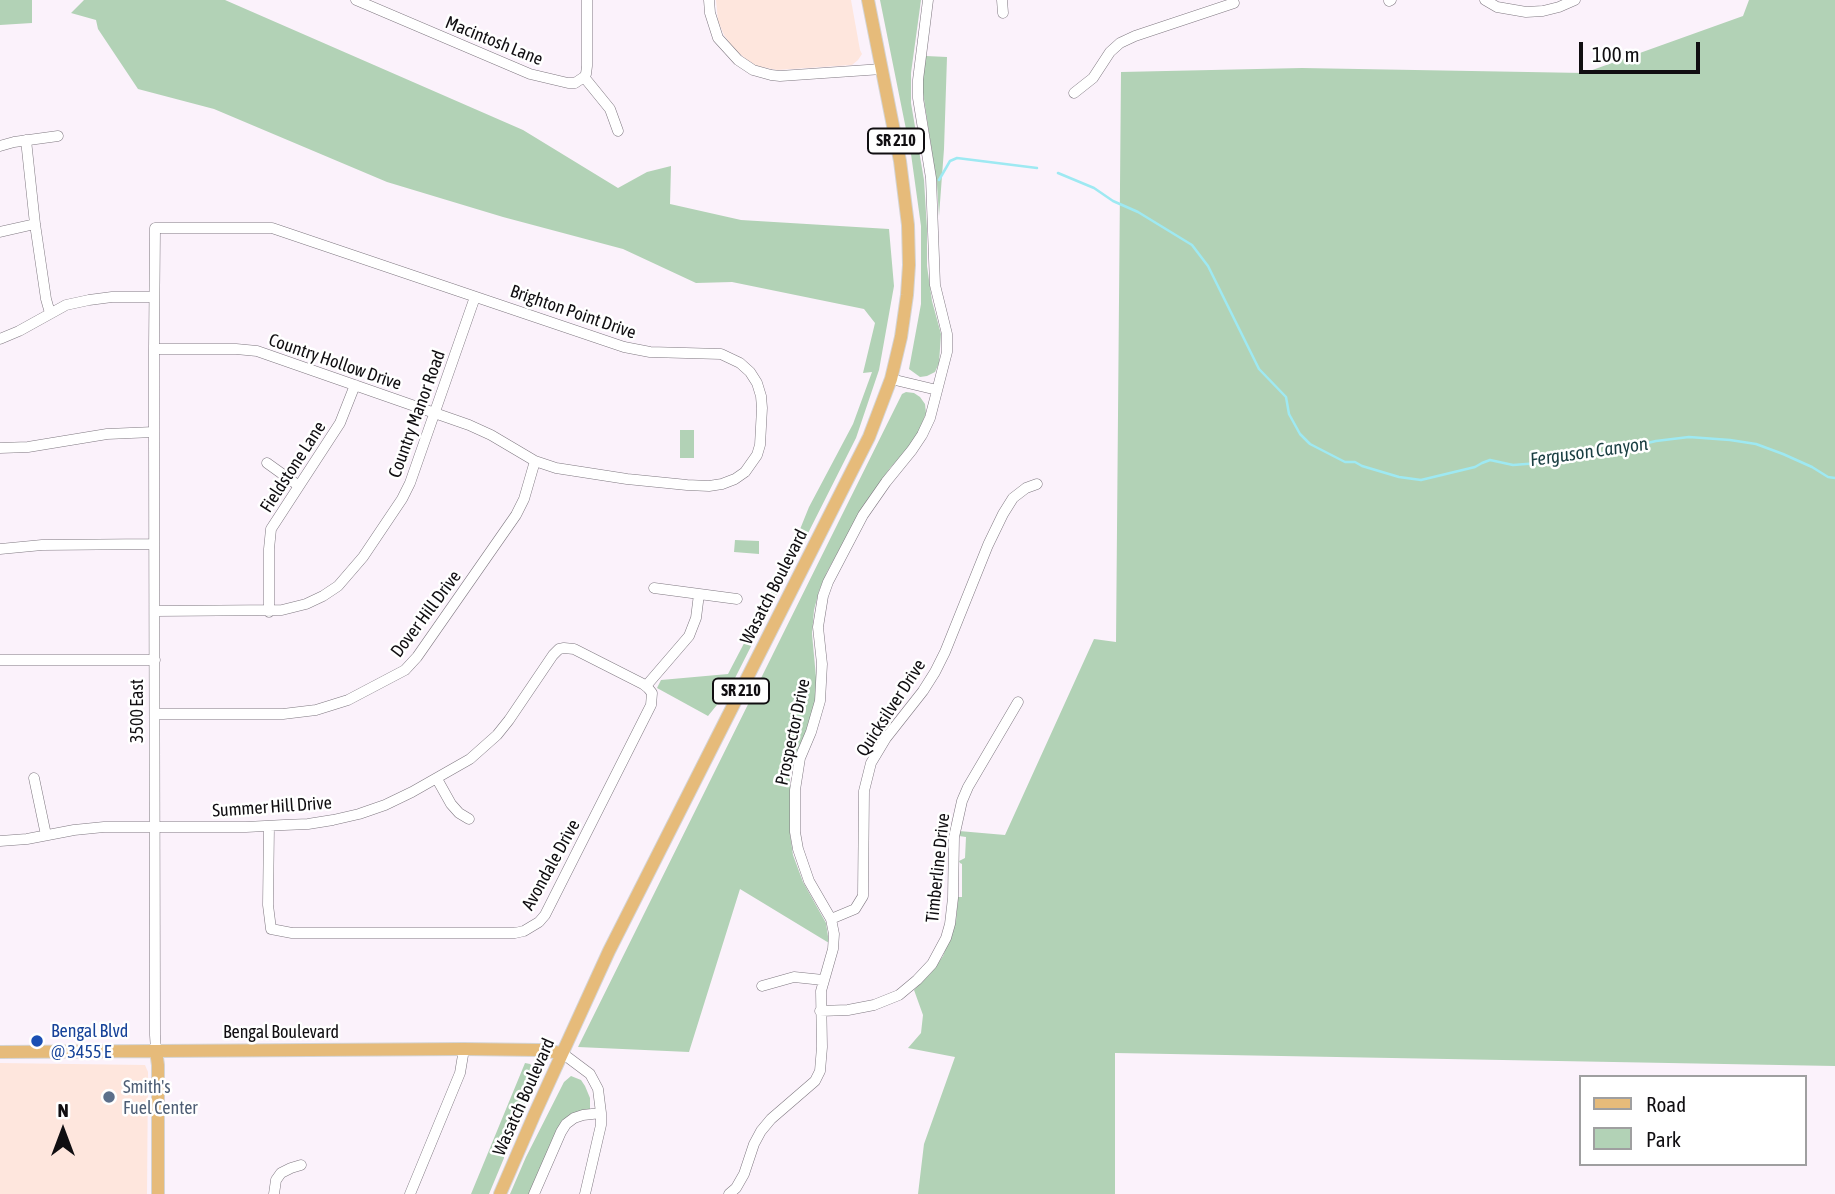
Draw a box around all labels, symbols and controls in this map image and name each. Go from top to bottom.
street label: Macintosh Lane [442,12,546,70]
scale bar [1583,28,1704,72]
text: 100 m [1592,42,1640,66]
road number: SR 210 [868,128,924,154]
street label: Brighton Point Drive [507,280,639,344]
street label: Country Hollow Drive [266,329,404,395]
street label: Country Manor Road [384,347,450,481]
street label: Fieldstone Lane [256,417,330,517]
water label: Ferguson Canyon [1529,432,1649,472]
street label: Wasatch Boulevard [736,526,812,648]
street label: Dover Hill Drive [386,566,466,662]
street label: Quicksilver Drive [852,656,930,760]
street label: Prospector Drive [771,677,815,787]
road number: SR 210 [713,678,769,704]
street label: 3500 East [126,679,148,743]
street label: Summer Hill Drive [212,792,332,822]
street label: Timberline Drive [922,812,954,924]
street label: Avondale Drive [517,816,585,914]
place label: Bengal Blvd @ 3455 E [51,1020,128,1062]
street label: Bengal Boulevard [223,1021,339,1043]
marker: Bengal Blvd @ 3455 E [29,1033,45,1049]
street label: Wasatch Boulevard [488,1035,560,1159]
legend [1580,1075,1807,1166]
place label: Smith's Fuel Center [123,1076,198,1118]
marker: Smith's Fuel Center [101,1089,117,1105]
text: Road [1646,1092,1686,1116]
north arrow [28,1096,98,1166]
text: N [57,1099,69,1121]
text: Park [1646,1127,1681,1151]

